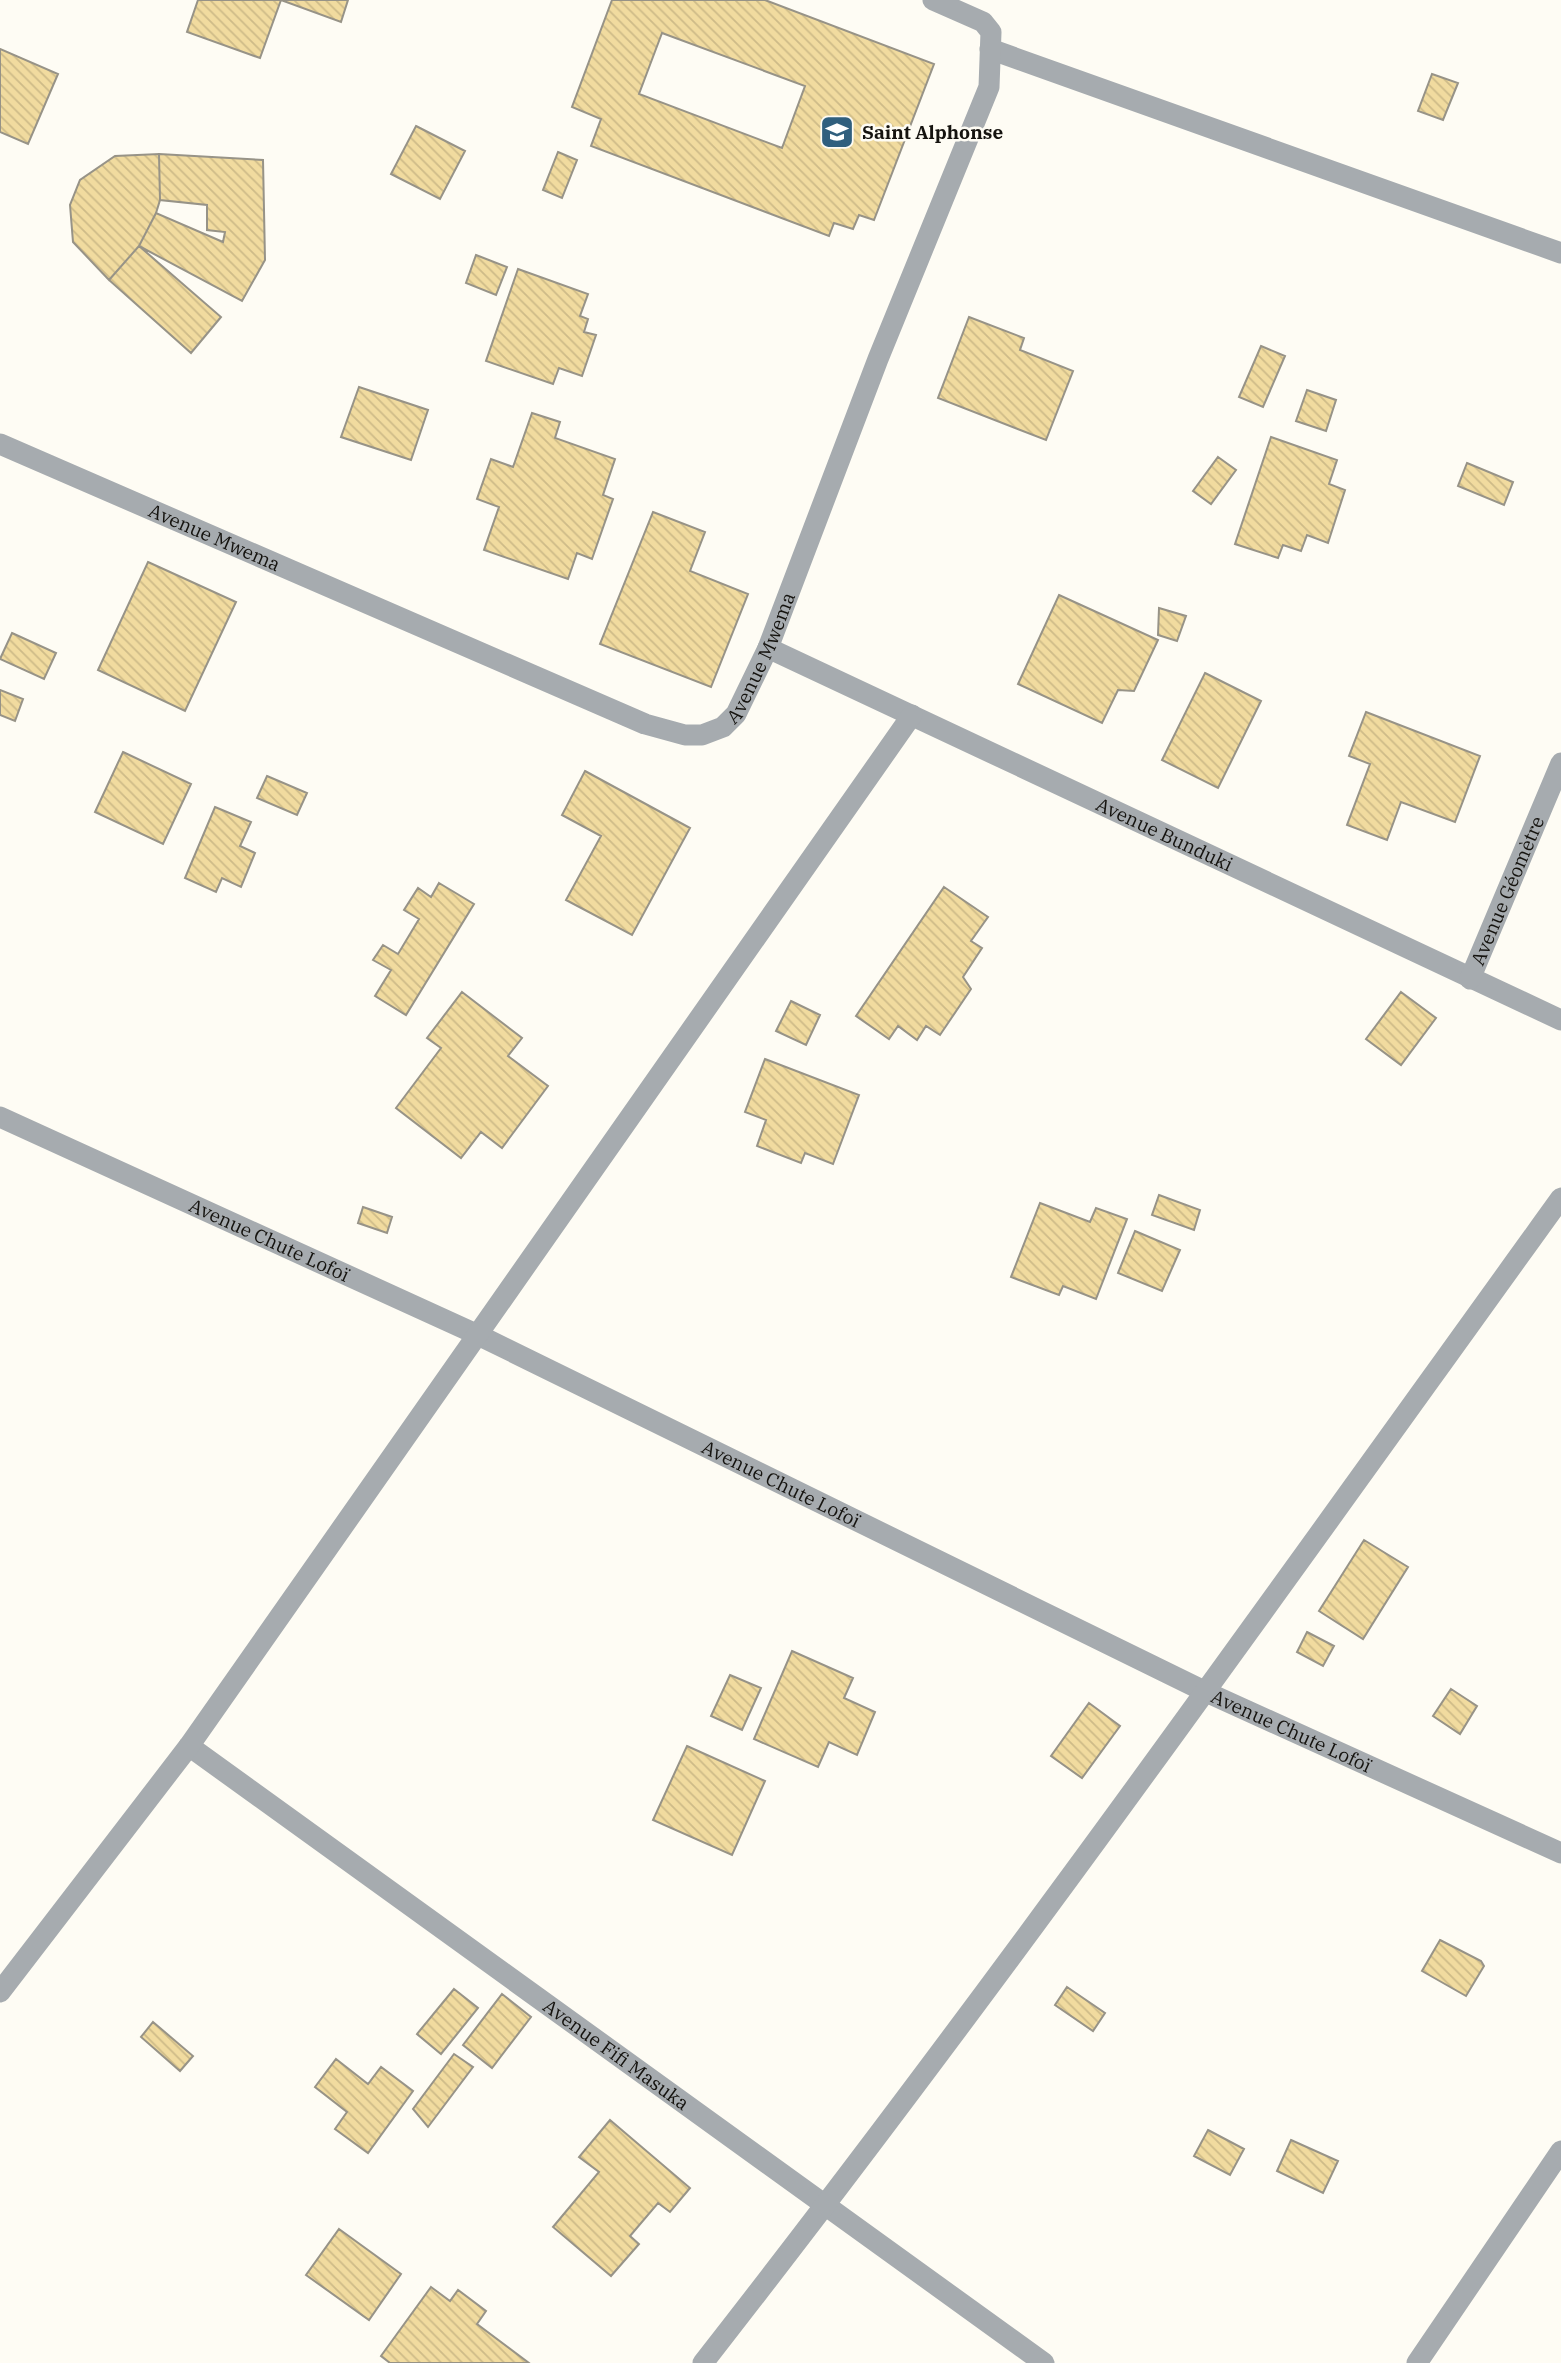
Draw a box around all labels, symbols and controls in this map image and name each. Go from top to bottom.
school or university icon: Saint Alphonse [818,113,856,151]
place label: Saint Alphonse [862,120,1003,144]
street label: Avenue Mwema [145,498,284,576]
street label: Avenue Mwema [721,589,800,729]
street label: Avenue Bunduki [1092,792,1237,876]
street label: Avenue Géomètre [1465,812,1549,969]
street label: Avenue Chute Lofoï [185,1193,353,1287]
street label: Avenue Chute Lofoï [698,1435,864,1533]
street label: Avenue Chute Lofoï [1207,1684,1375,1778]
street label: Avenue Fifi Masuka [539,1994,694,2115]

